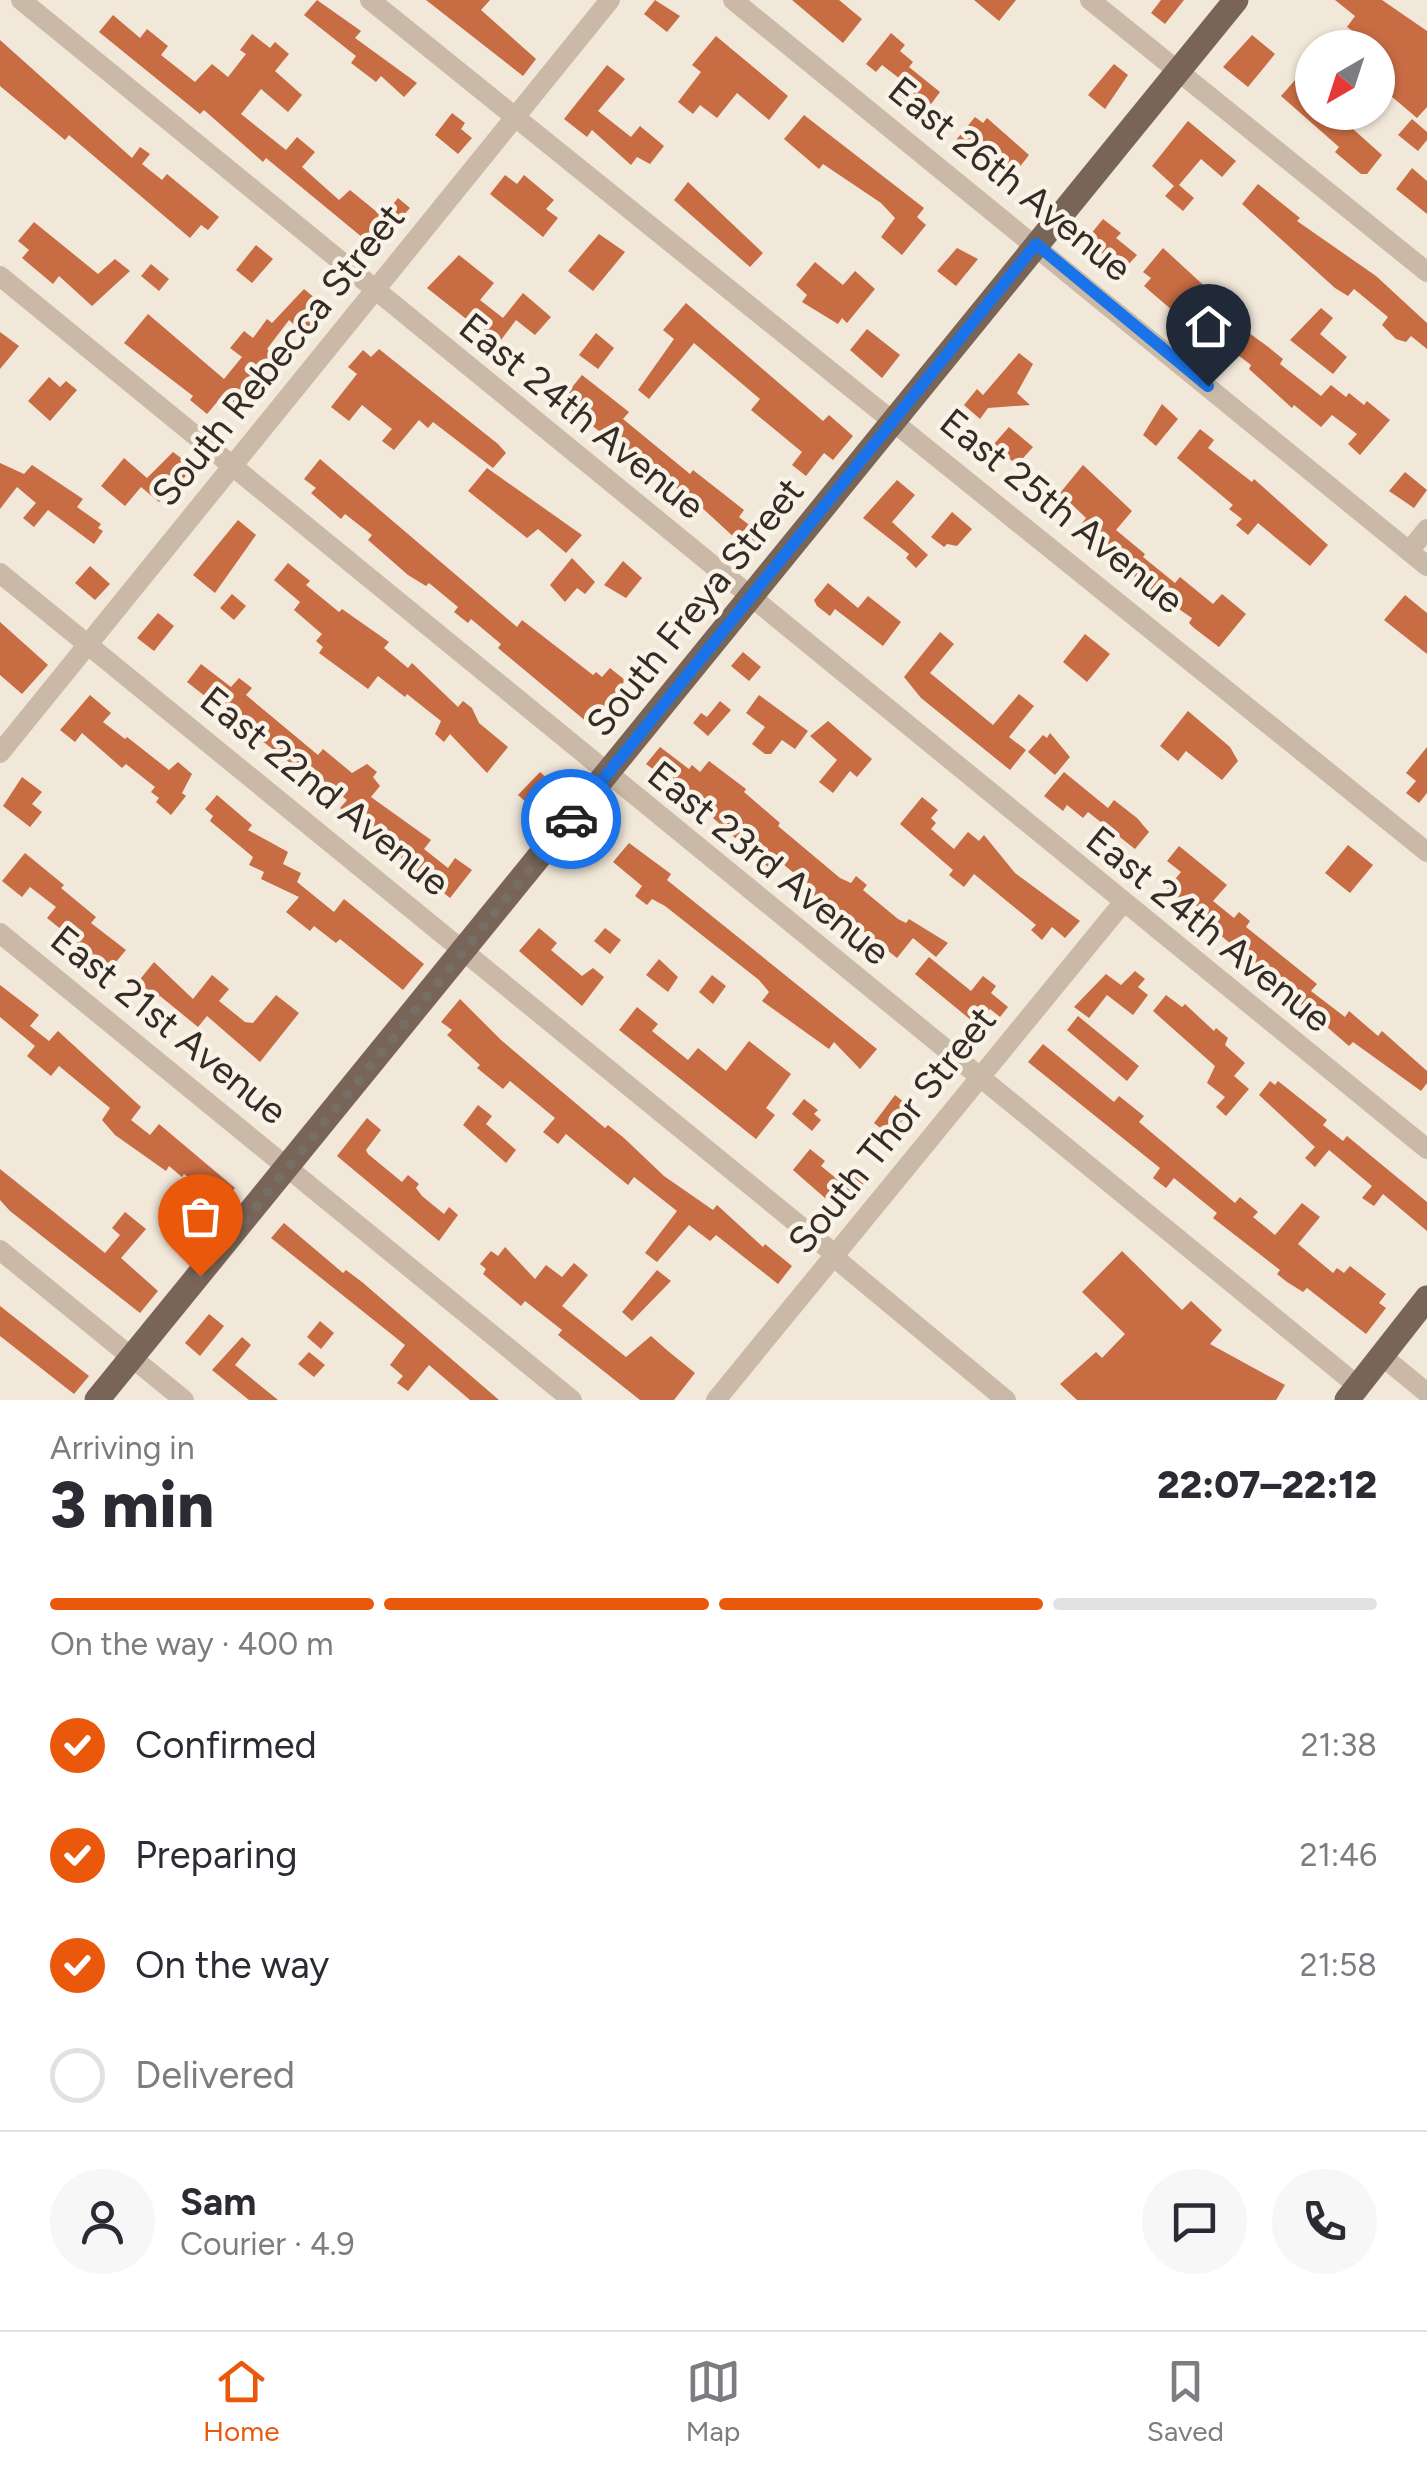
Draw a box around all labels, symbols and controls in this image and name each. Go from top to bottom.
north arrow [1295,30,1395,130]
map controls [1295,30,1395,130]
street label: East 26th Avenue [879,67,1141,291]
street label: South Rebecca Street [142,195,414,515]
pin [1166,284,1251,387]
icon: home [1181,299,1236,354]
street label: East 24th Avenue [450,303,714,529]
street label: East 25th Avenue [931,399,1193,623]
street label: South Freya Street [577,468,813,746]
street label: East 22nd Avenue [191,676,459,906]
street label: East 23rd Avenue [639,751,899,975]
courier [521,769,621,869]
icon: car [544,792,599,847]
street label: East 24th Avenue [1077,816,1341,1042]
street label: East 21st Avenue [42,916,296,1134]
street label: South Thor Street [778,997,1006,1263]
pin [158,1174,243,1277]
icon: bag [173,1189,228,1244]
text: Arriving in [50,1429,195,1467]
text: 22:07–22:12 [1157,1462,1377,1508]
text: 3 min [50,1465,214,1543]
text: On the way · 400 m [50,1625,334,1663]
icon: check [50,1718,105,1773]
text: Confirmed [135,1722,317,1768]
text: 21:38 [1301,1726,1377,1764]
icon: check [50,1828,105,1883]
text: Preparing [135,1832,297,1878]
text: 21:46 [1300,1836,1377,1874]
icon: check [50,1938,105,1993]
text: On the way [135,1942,329,1988]
text: 21:58 [1300,1946,1377,1984]
text: Delivered [135,2052,295,2098]
button: person [50,2169,155,2274]
button: chat [1142,2169,1247,2274]
button: phone [1272,2169,1377,2274]
text: Sam [180,2179,256,2225]
text: Courier · 4.9 [180,2225,355,2263]
tab: Home [203,2354,279,2448]
tab: Map [686,2354,741,2448]
tab: Saved [1147,2354,1224,2448]

